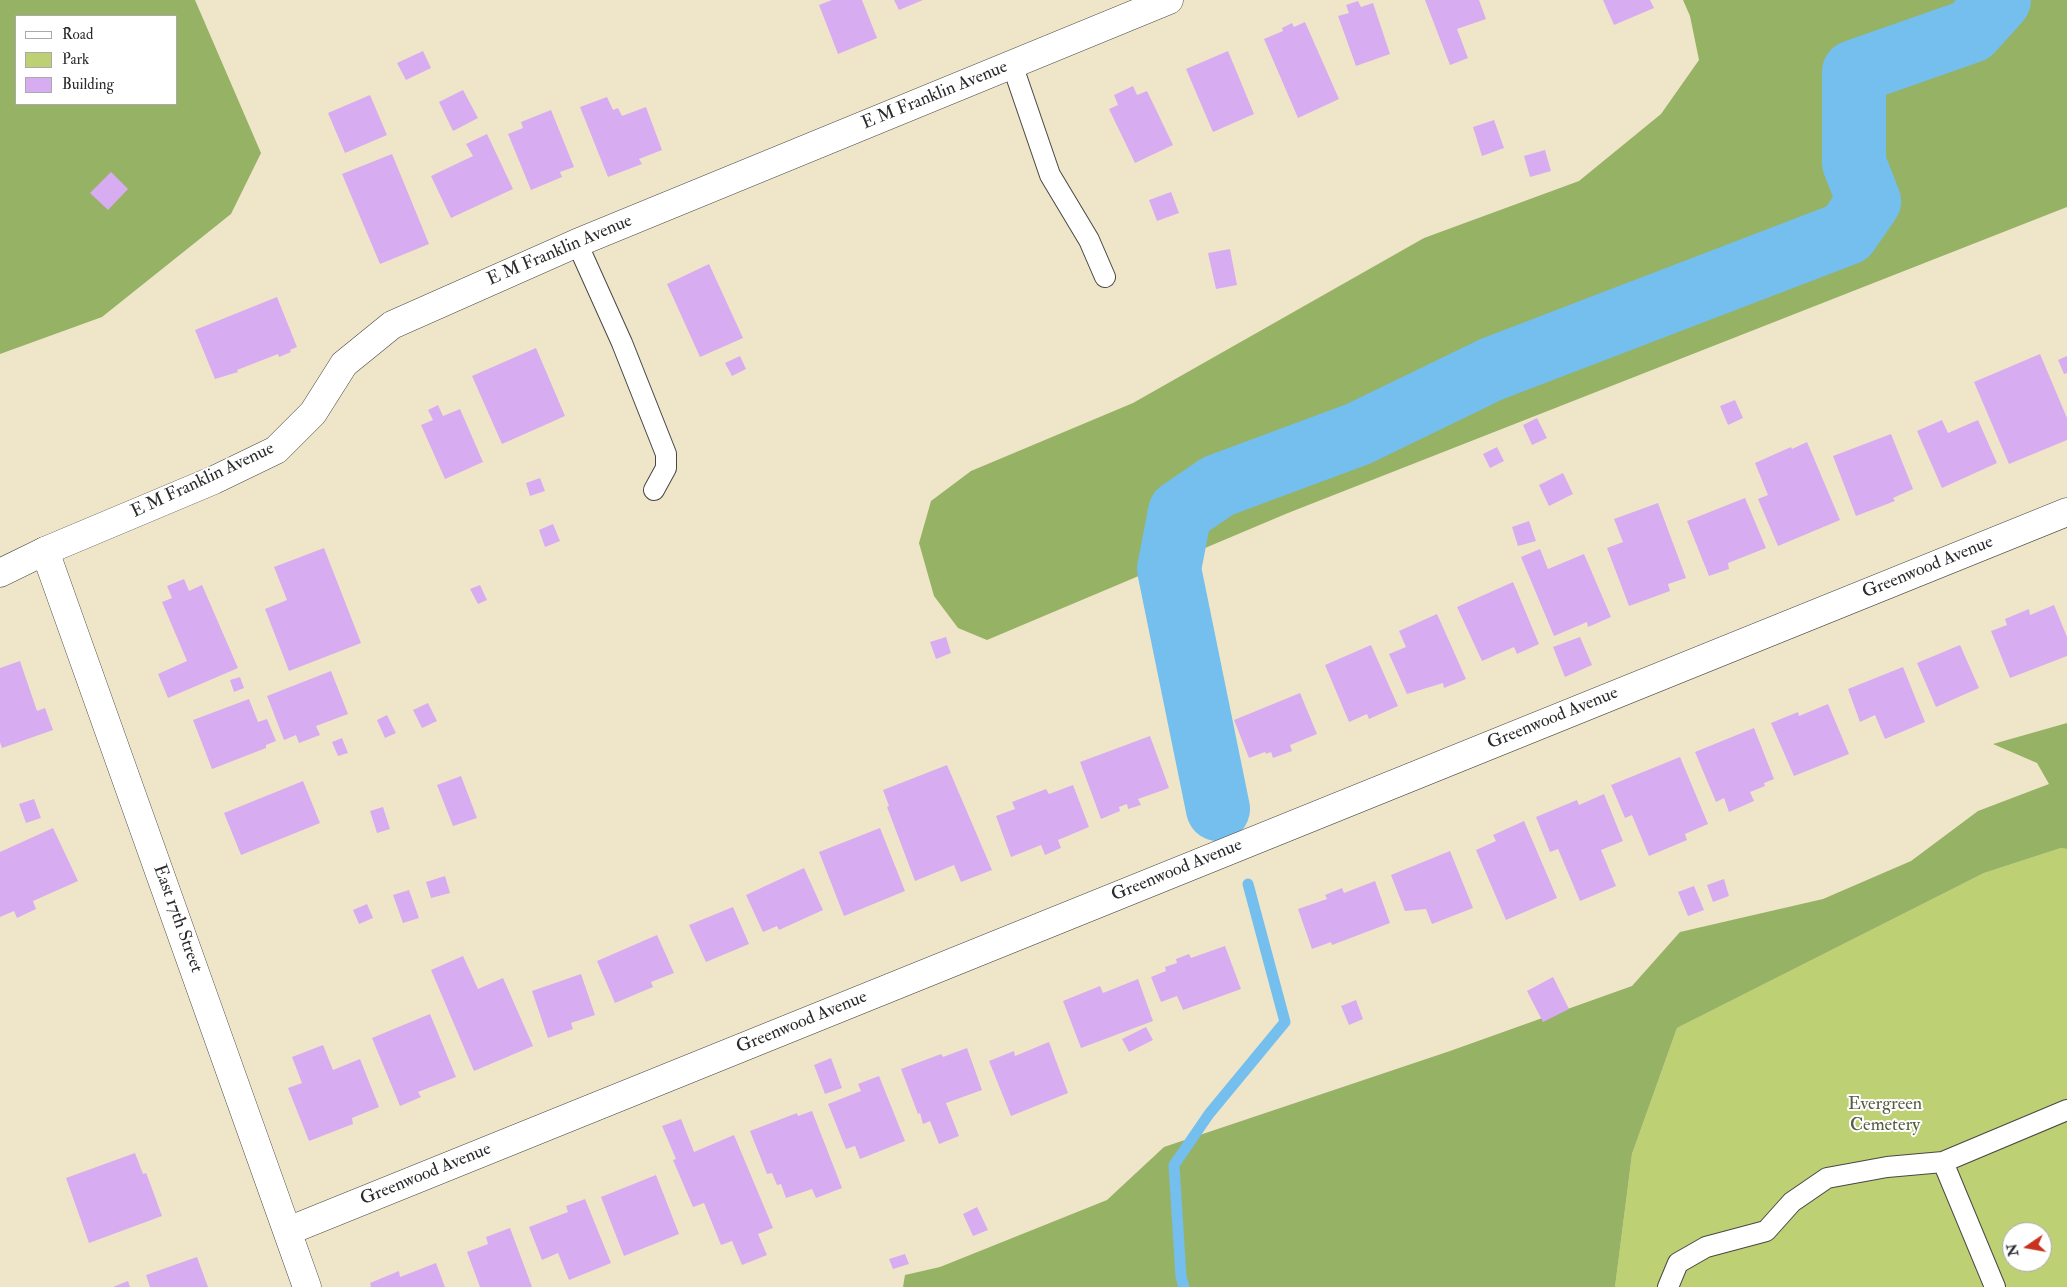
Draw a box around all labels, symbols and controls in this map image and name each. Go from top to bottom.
legend [15,15,178,105]
text: Road [62,25,93,44]
text: Park [62,50,89,69]
street label: E M Franklin Avenue [859,57,1011,135]
text: Building [62,75,114,94]
street label: E M Franklin Avenue [484,211,636,291]
street label: E M Franklin Avenue [128,438,278,524]
street label: Greenwood Avenue [1860,532,1996,604]
street label: Greenwood Avenue [1485,683,1621,755]
street label: Greenwood Avenue [1109,835,1245,907]
street label: East 17th Street [147,862,207,976]
street label: Greenwood Avenue [734,987,870,1059]
park label: Evergreen Cemetery [1848,1094,1922,1136]
street label: Greenwood Avenue [358,1139,494,1211]
north arrow [2002,1222,2052,1272]
text: N [2003,1242,2022,1258]

